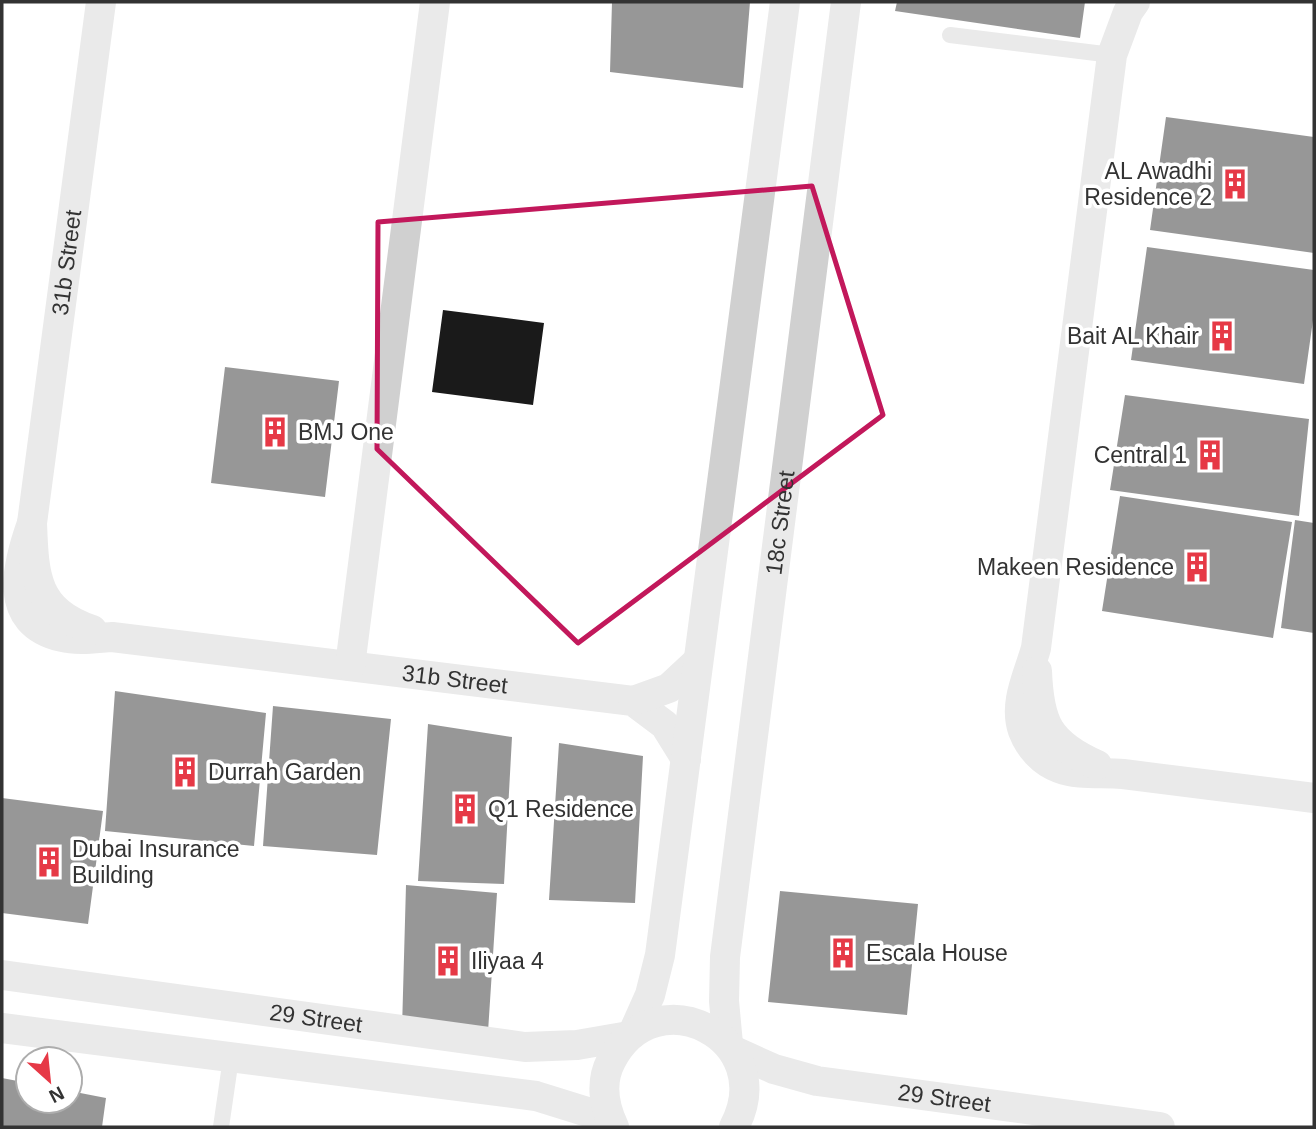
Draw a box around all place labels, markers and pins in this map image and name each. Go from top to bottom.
place label: AL Awadhi Residence 2 [1084,158,1212,210]
building icon: AL Awadhi Residence 2 [1218,167,1252,201]
building icon: Bait AL Khair [1205,319,1239,353]
place label: Bait AL Khair [1067,323,1199,349]
building icon: BMJ One [258,415,292,449]
place label: BMJ One [298,419,394,445]
building icon: Central 1 [1193,438,1227,472]
place label: Central 1 [1094,442,1187,468]
building icon: Makeen Residence [1180,550,1214,584]
place label: Makeen Residence [977,554,1174,580]
building icon: Durrah Garden [168,755,202,789]
place label: Durrah Garden [208,759,361,785]
building icon: Q1 Residence [448,792,482,826]
place label: Q1 Residence [488,796,634,822]
place label: Dubai Insurance Building [72,836,240,888]
building icon: Dubai Insurance Building [32,845,66,879]
building icon: Escala House [826,936,860,970]
place label: Escala House [866,940,1008,966]
building icon: Iliyaa 4 [431,944,465,978]
place label: Iliyaa 4 [471,948,544,974]

